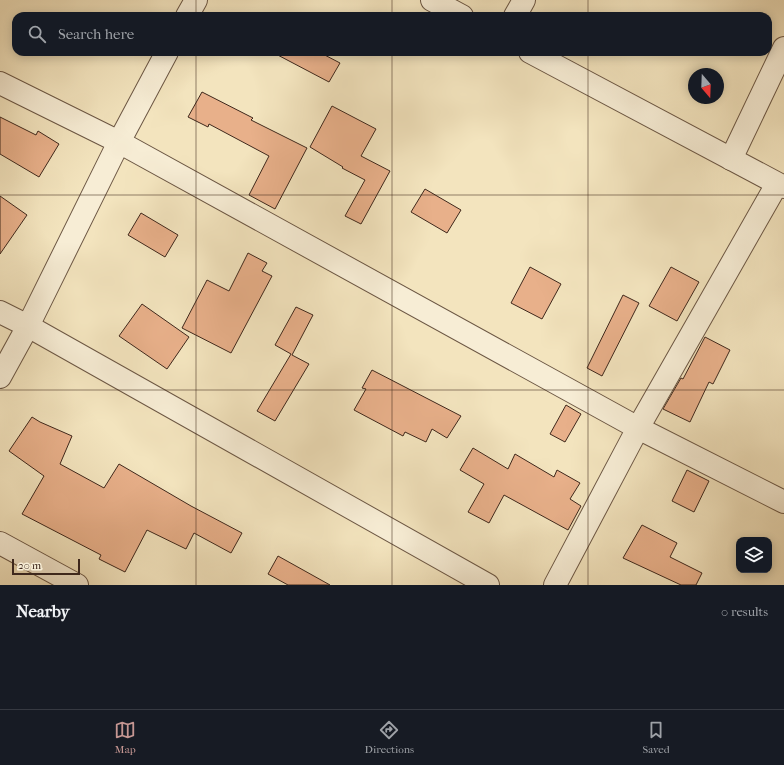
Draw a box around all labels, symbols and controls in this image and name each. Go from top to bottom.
search box [12,12,772,56]
icon: search [26,23,48,45]
text: Search here [58,25,134,43]
north arrow [688,68,724,104]
map controls [736,537,772,573]
button: layers [736,537,772,573]
scale bar [12,557,80,576]
text: 20 m [18,559,41,572]
text: Nearby [16,601,70,621]
text: 0 results [721,604,768,619]
tab: Map [114,719,136,756]
tab: Directions [365,719,414,756]
tab: Saved [642,719,670,756]

